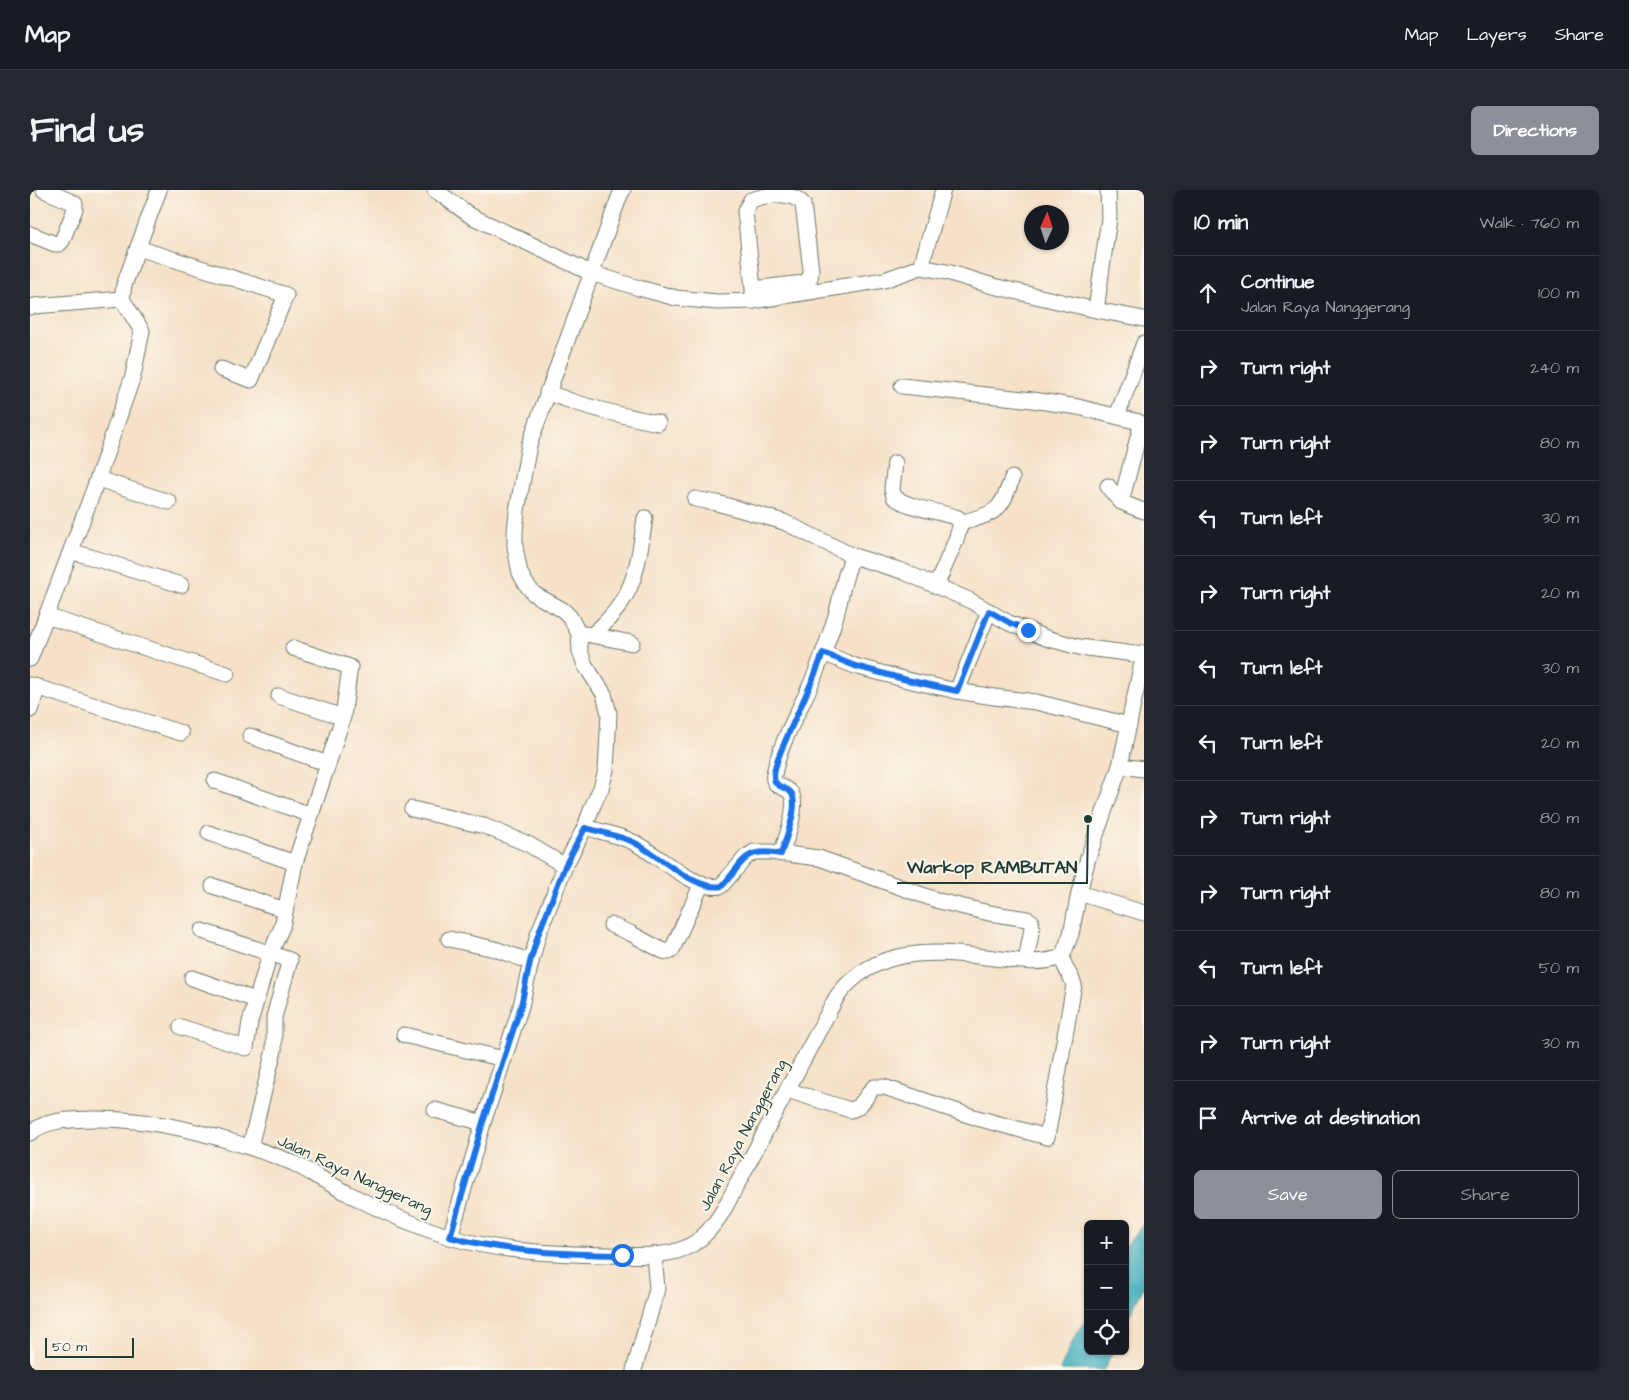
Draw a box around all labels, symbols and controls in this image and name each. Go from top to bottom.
text: Map [25,18,70,52]
text: Map [1404,22,1438,47]
text: Layers [1466,22,1527,47]
text: Share [1555,22,1604,47]
text: Find us [30,106,144,155]
button: Directions [1471,106,1599,155]
north arrow [1024,205,1069,250]
text: 10 min [1194,208,1248,237]
text: Walk · 760 m [1480,212,1579,234]
text: Continue [1241,269,1315,296]
icon: ahead [1194,279,1222,307]
text: 100 m [1538,282,1579,304]
text: Jalan Raya Nanggerang [1241,296,1410,318]
icon: right [1194,354,1222,382]
text: Turn right [1241,355,1330,382]
text: 240 m [1530,357,1579,379]
icon: right [1194,429,1222,457]
text: Turn right [1241,430,1330,457]
text: 80 m [1540,432,1579,454]
icon: left [1194,504,1222,532]
text: Turn left [1241,505,1322,532]
text: 30 m [1542,507,1579,529]
icon: right [1194,579,1222,607]
text: Turn right [1241,580,1330,607]
text: 20 m [1541,582,1579,604]
route end [1017,619,1040,642]
icon: left [1194,654,1222,682]
text: Turn left [1241,655,1322,682]
text: 30 m [1542,657,1579,679]
icon: left [1194,729,1222,757]
text: Turn left [1241,730,1322,757]
text: 20 m [1541,732,1579,754]
icon: right [1194,804,1222,832]
text: Turn right [1241,805,1330,832]
text: 80 m [1540,807,1579,829]
callout: Warkop RAMBUTAN [897,850,1087,883]
text: Warkop RAMBUTAN [906,855,1078,880]
icon: right [1194,879,1222,907]
text: Turn right [1241,880,1330,907]
text: 80 m [1540,882,1579,904]
icon: left [1194,954,1222,982]
text: Turn left [1241,955,1322,982]
text: 50 m [1539,957,1579,979]
icon: right [1194,1029,1222,1057]
text: Turn right [1241,1030,1330,1057]
text: 30 m [1542,1032,1579,1054]
street label: Jalan Raya Nanggerang [694,1055,793,1215]
icon: arrive [1194,1104,1222,1132]
text: Arrive at destination [1241,1105,1420,1132]
street label: Jalan Raya Nanggerang [273,1129,436,1222]
button: Save [1194,1170,1382,1219]
button: Share [1392,1170,1579,1219]
map controls [1084,1220,1129,1355]
button: + [1084,1220,1129,1265]
route start [611,1244,634,1267]
button: − [1084,1265,1129,1310]
button: locate [1084,1310,1129,1355]
scale bar [45,1335,134,1358]
text: 50 m [52,1337,87,1357]

